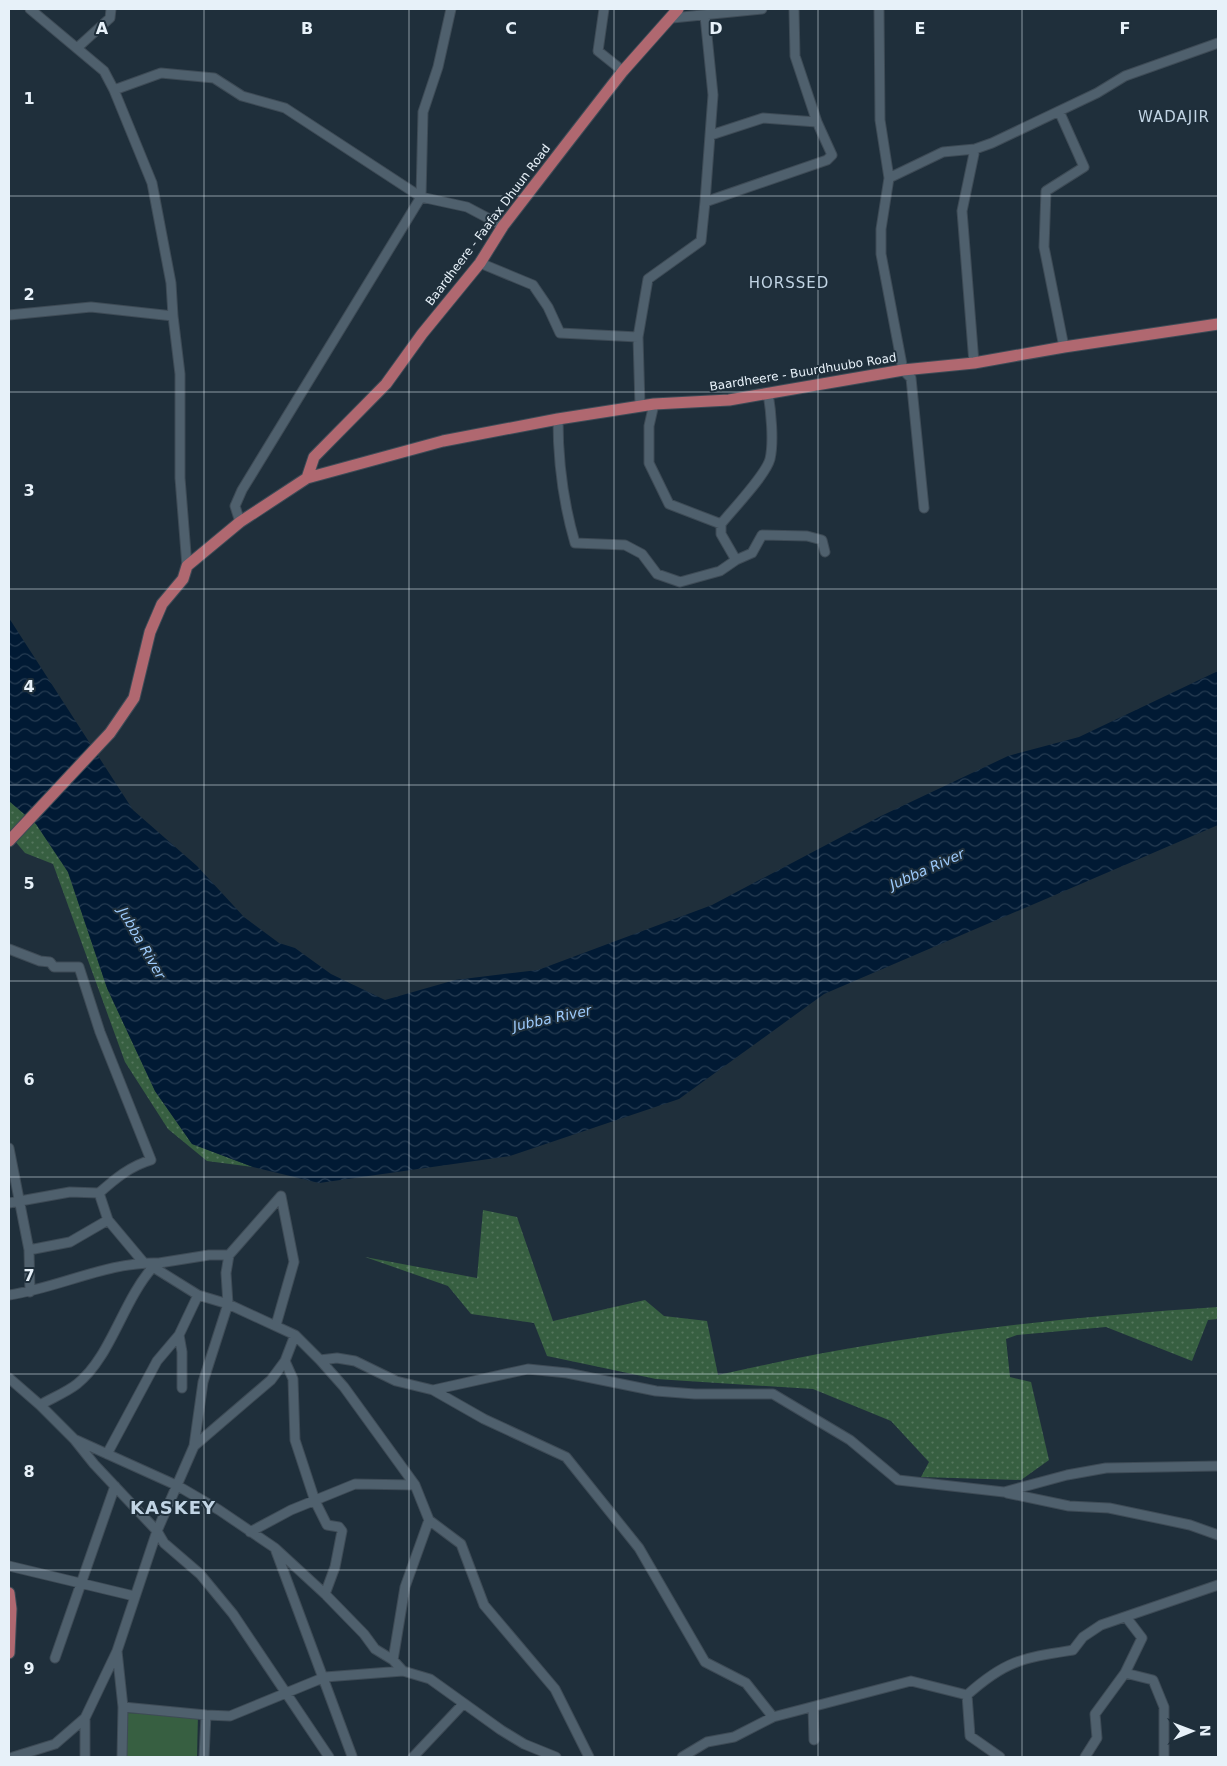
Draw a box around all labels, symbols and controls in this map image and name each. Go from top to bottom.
text: A [96,19,109,38]
text: B [301,19,313,38]
text: C [505,19,517,38]
text: D [709,19,723,38]
text: E [915,19,925,38]
text: F [1120,19,1130,38]
text: 1 [23,89,35,108]
district label: WADAJIR [1138,108,1210,126]
street label: Baardheere - Faafax Dhuun Road [423,142,553,308]
district label: HORSSED [749,274,829,292]
text: 2 [23,285,35,304]
street label: Baardheere - Buurdhuubo Road [708,350,898,394]
text: 3 [23,481,35,500]
text: 4 [23,677,35,696]
water label: Jubba River [884,845,968,894]
text: 5 [23,874,35,893]
water label: Jubba River [114,902,170,983]
water label: Jubba River [508,1002,594,1035]
text: 6 [23,1070,35,1089]
text: 7 [23,1266,35,1285]
text: 8 [23,1462,35,1481]
district label: KASKEY [130,1497,216,1518]
text: 9 [23,1659,35,1678]
north arrow [1167,1706,1217,1756]
text: N [1197,1725,1213,1737]

